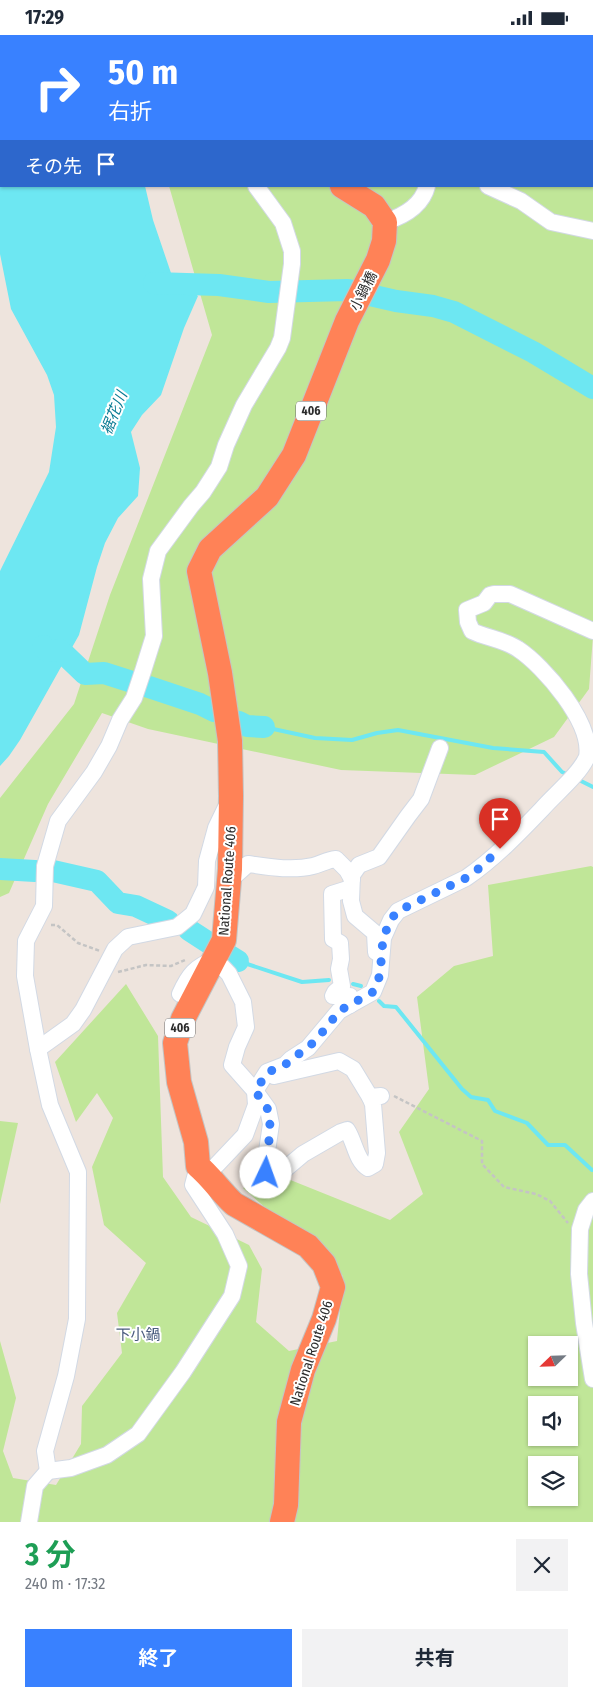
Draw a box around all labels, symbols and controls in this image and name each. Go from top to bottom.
text: 17:29 [25,6,64,29]
text: 50 m [108,51,178,93]
icon: right [25,55,90,120]
text: 右折 [108,98,152,125]
icon: arrive [92,150,120,178]
text: その先 [25,155,82,178]
street label: 小鍋橋 [346,269,381,314]
water label: 裾花川 [97,387,132,437]
road number: 406 [296,401,326,421]
pin [479,798,521,849]
icon: arrive [486,805,514,833]
street label: National Route 406 [215,826,240,936]
road number: 406 [165,1019,195,1037]
position arrow [239,1146,291,1198]
street label: National Route 406 [286,1298,337,1408]
district label: 下小鍋 [115,1326,161,1344]
north arrow [528,1336,578,1386]
map controls [528,1336,578,1506]
button: sound [528,1396,578,1446]
button: layers [528,1456,578,1506]
text: 3 分 [25,1537,75,1573]
button: close [516,1539,568,1591]
text: 240 m · 17:32 [25,1574,105,1593]
button: 終了 [25,1629,292,1687]
button: 共有 [302,1629,568,1687]

